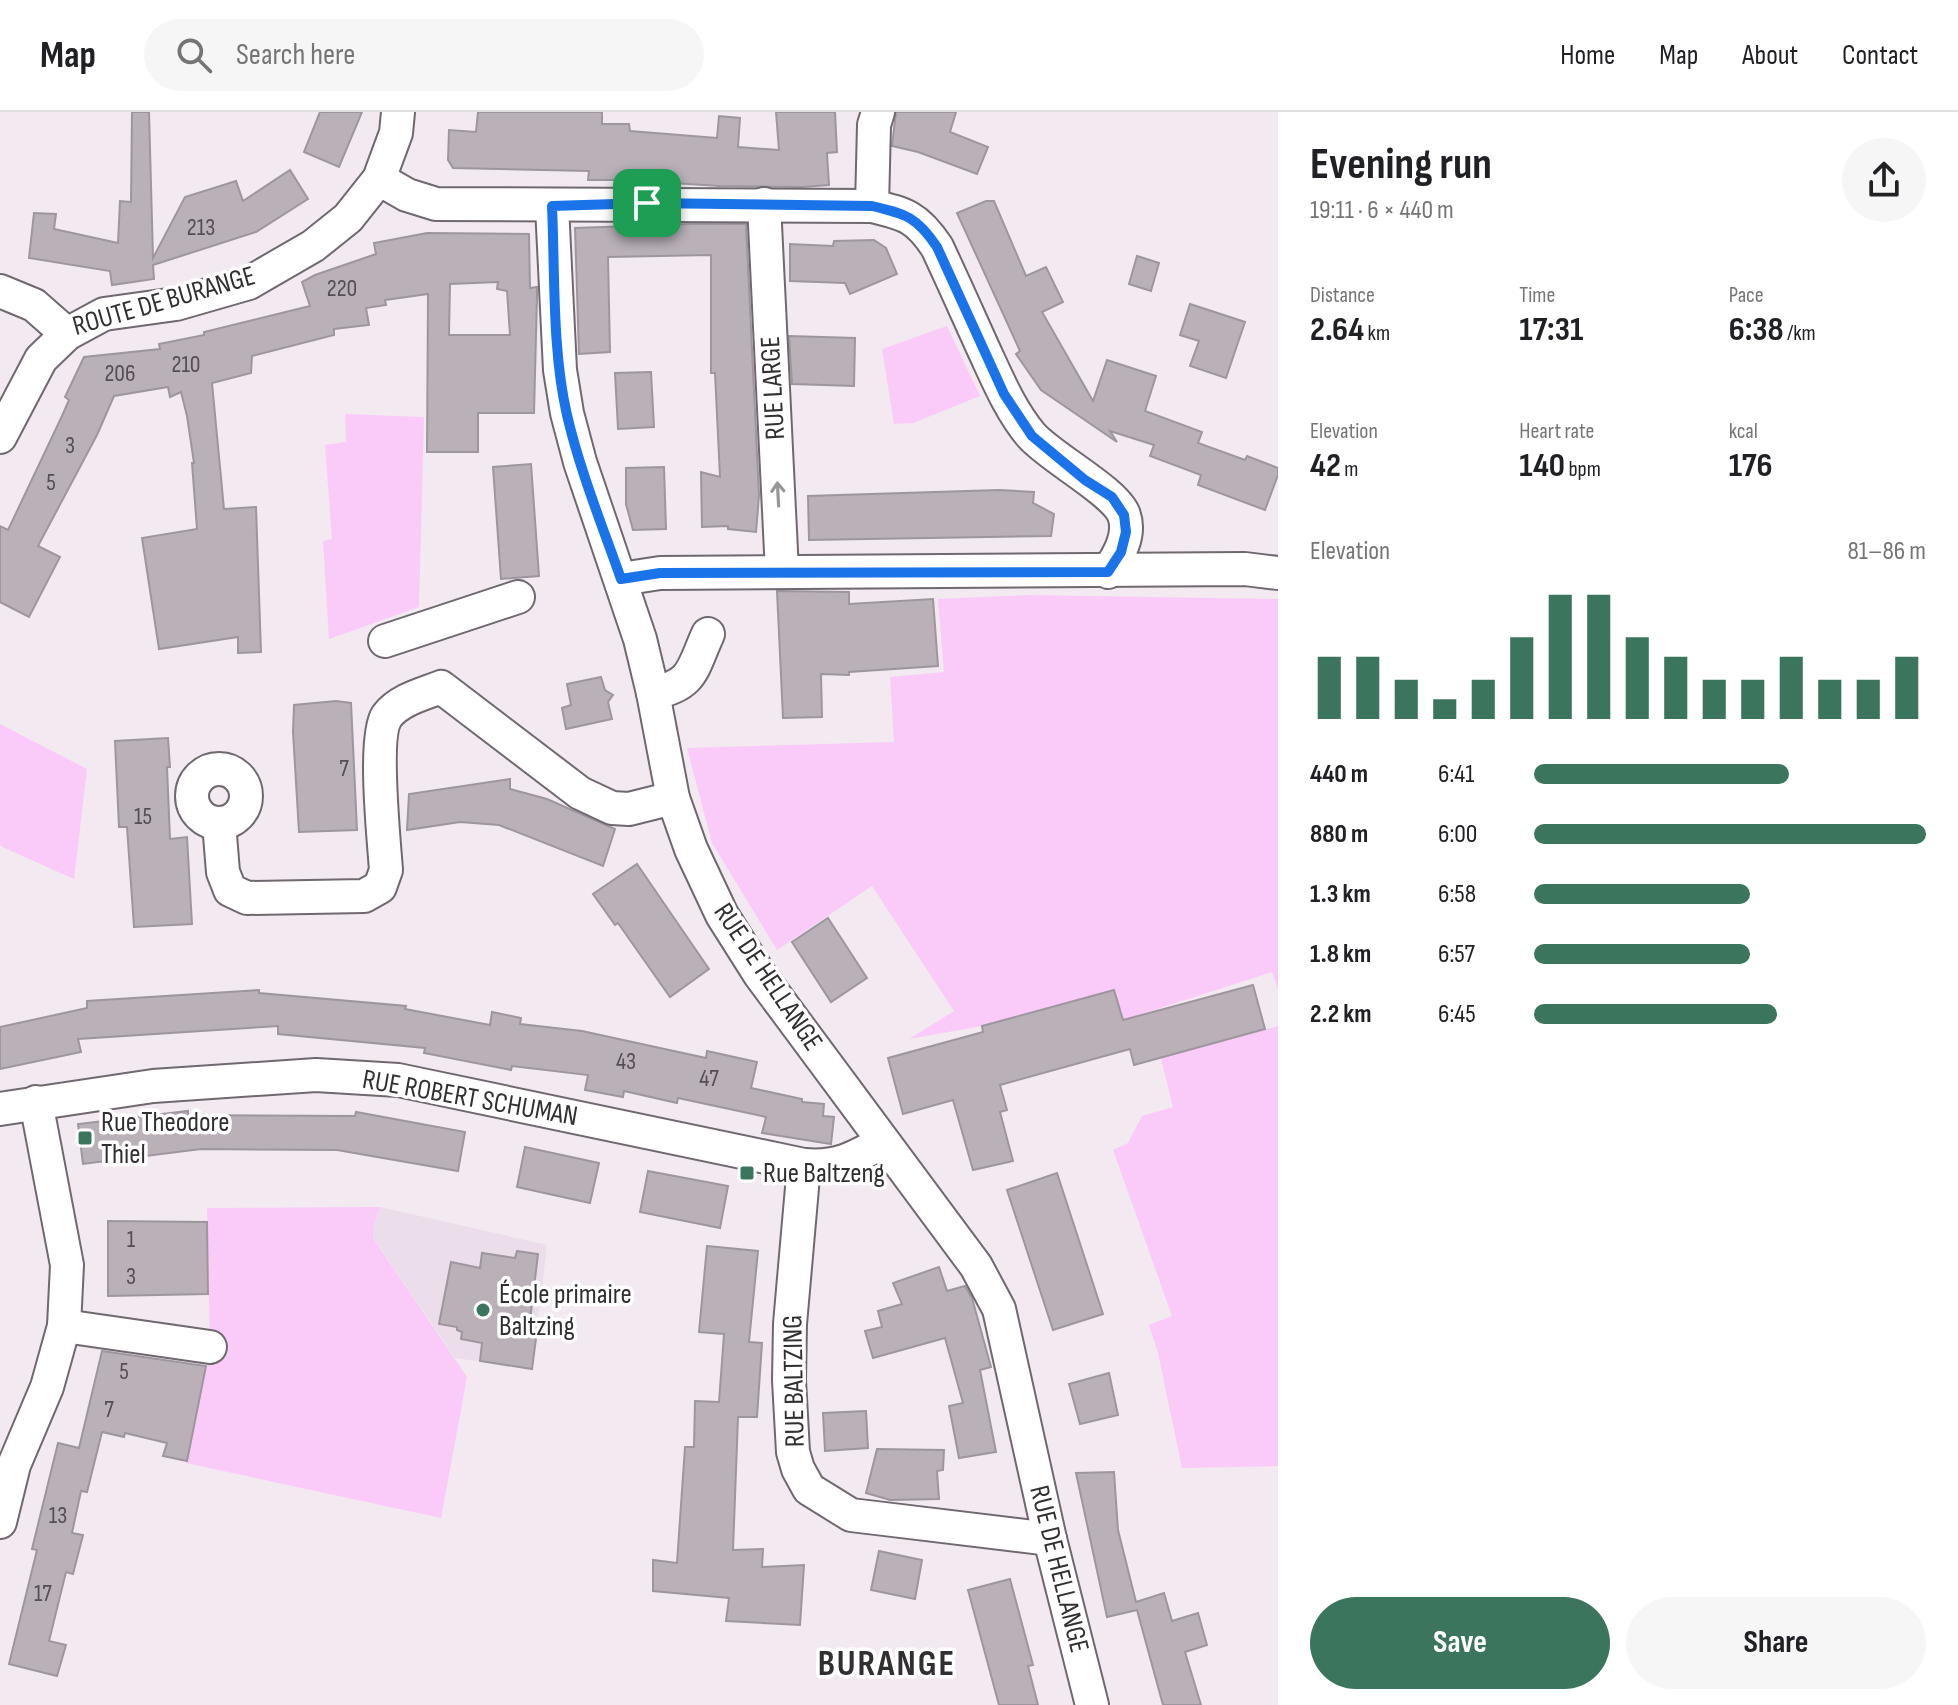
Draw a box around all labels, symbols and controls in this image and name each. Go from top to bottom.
search box [144,19,704,91]
text: Map [40,33,96,78]
icon: search [172,33,216,77]
text: Search here [236,37,355,73]
text: Home [1560,39,1615,72]
text: Map [1659,39,1698,72]
text: About [1742,39,1798,72]
text: Contact [1842,39,1918,72]
text: Evening run [1310,138,1492,191]
button: share [1842,138,1926,222]
pin [613,169,681,237]
icon: arrive [625,181,669,225]
text: 19:11 · 6 × 440 m [1310,195,1454,226]
house number: 213 [187,213,215,242]
street label: ROUTE DE BURANGE [69,259,259,343]
house number: 220 [327,274,357,303]
text: Distance [1310,282,1375,309]
text: Time [1519,282,1555,309]
text: Pace [1729,282,1764,309]
text: 2.64 [1310,309,1364,350]
text: 17:31 [1519,309,1583,350]
text: 6:38 [1729,309,1784,350]
text: km [1364,320,1390,347]
text: /km [1784,320,1816,347]
street label: RUE LARGE [754,335,792,441]
house number: 210 [171,350,201,379]
house number: 206 [104,359,136,388]
text: Elevation [1310,418,1378,445]
text: Heart rate [1519,418,1594,445]
text: kcal [1729,418,1758,445]
house number: 3 [65,431,75,460]
text: 42 [1310,445,1341,486]
text: 140 [1519,445,1565,486]
text: 176 [1729,445,1773,486]
text: m [1341,456,1358,483]
text: bpm [1565,456,1601,483]
house number: 5 [46,468,56,497]
one-way arrow [771,481,786,508]
text: Elevation [1310,536,1390,567]
text: 81–86 m [1847,536,1926,567]
house number: 7 [339,754,349,783]
text: 440 m [1310,759,1368,790]
text: 6:41 [1438,759,1474,790]
house number: 15 [134,802,152,831]
text: 880 m [1310,819,1368,850]
text: 6:00 [1438,819,1477,850]
text: 1.3 km [1310,879,1371,910]
text: 6:58 [1438,879,1476,910]
street label: RUE DE HELLANGE [707,897,829,1057]
text: 1.8 km [1310,939,1371,970]
text: 6:57 [1438,939,1475,970]
text: 2.2 km [1310,999,1372,1030]
text: 6:45 [1438,999,1476,1030]
house number: 43 [616,1047,636,1076]
street label: RUE ROBERT SCHUMAN [360,1063,580,1133]
house number: 47 [699,1064,719,1093]
place label: Rue Theodore Thiel [101,1106,229,1171]
marker: Rue Theodore Thiel [76,1129,94,1147]
place label: Rue Baltzeng [763,1157,885,1190]
marker: Rue Baltzeng [738,1164,756,1182]
house number: 1 [127,1225,136,1254]
house number: 3 [126,1262,136,1291]
place label: École primaire Baltzing [499,1278,632,1343]
marker: École primaire Baltzing [474,1301,492,1319]
street label: RUE BALTZING [776,1314,812,1448]
house number: 5 [119,1357,129,1386]
house number: 7 [104,1395,114,1424]
street label: RUE DE HELLANGE [1022,1482,1096,1656]
house number: 13 [49,1501,67,1530]
house number: 17 [34,1579,52,1608]
button: Save [1310,1597,1610,1689]
button: Share [1626,1597,1926,1689]
district label: BURANGE [818,1643,956,1686]

